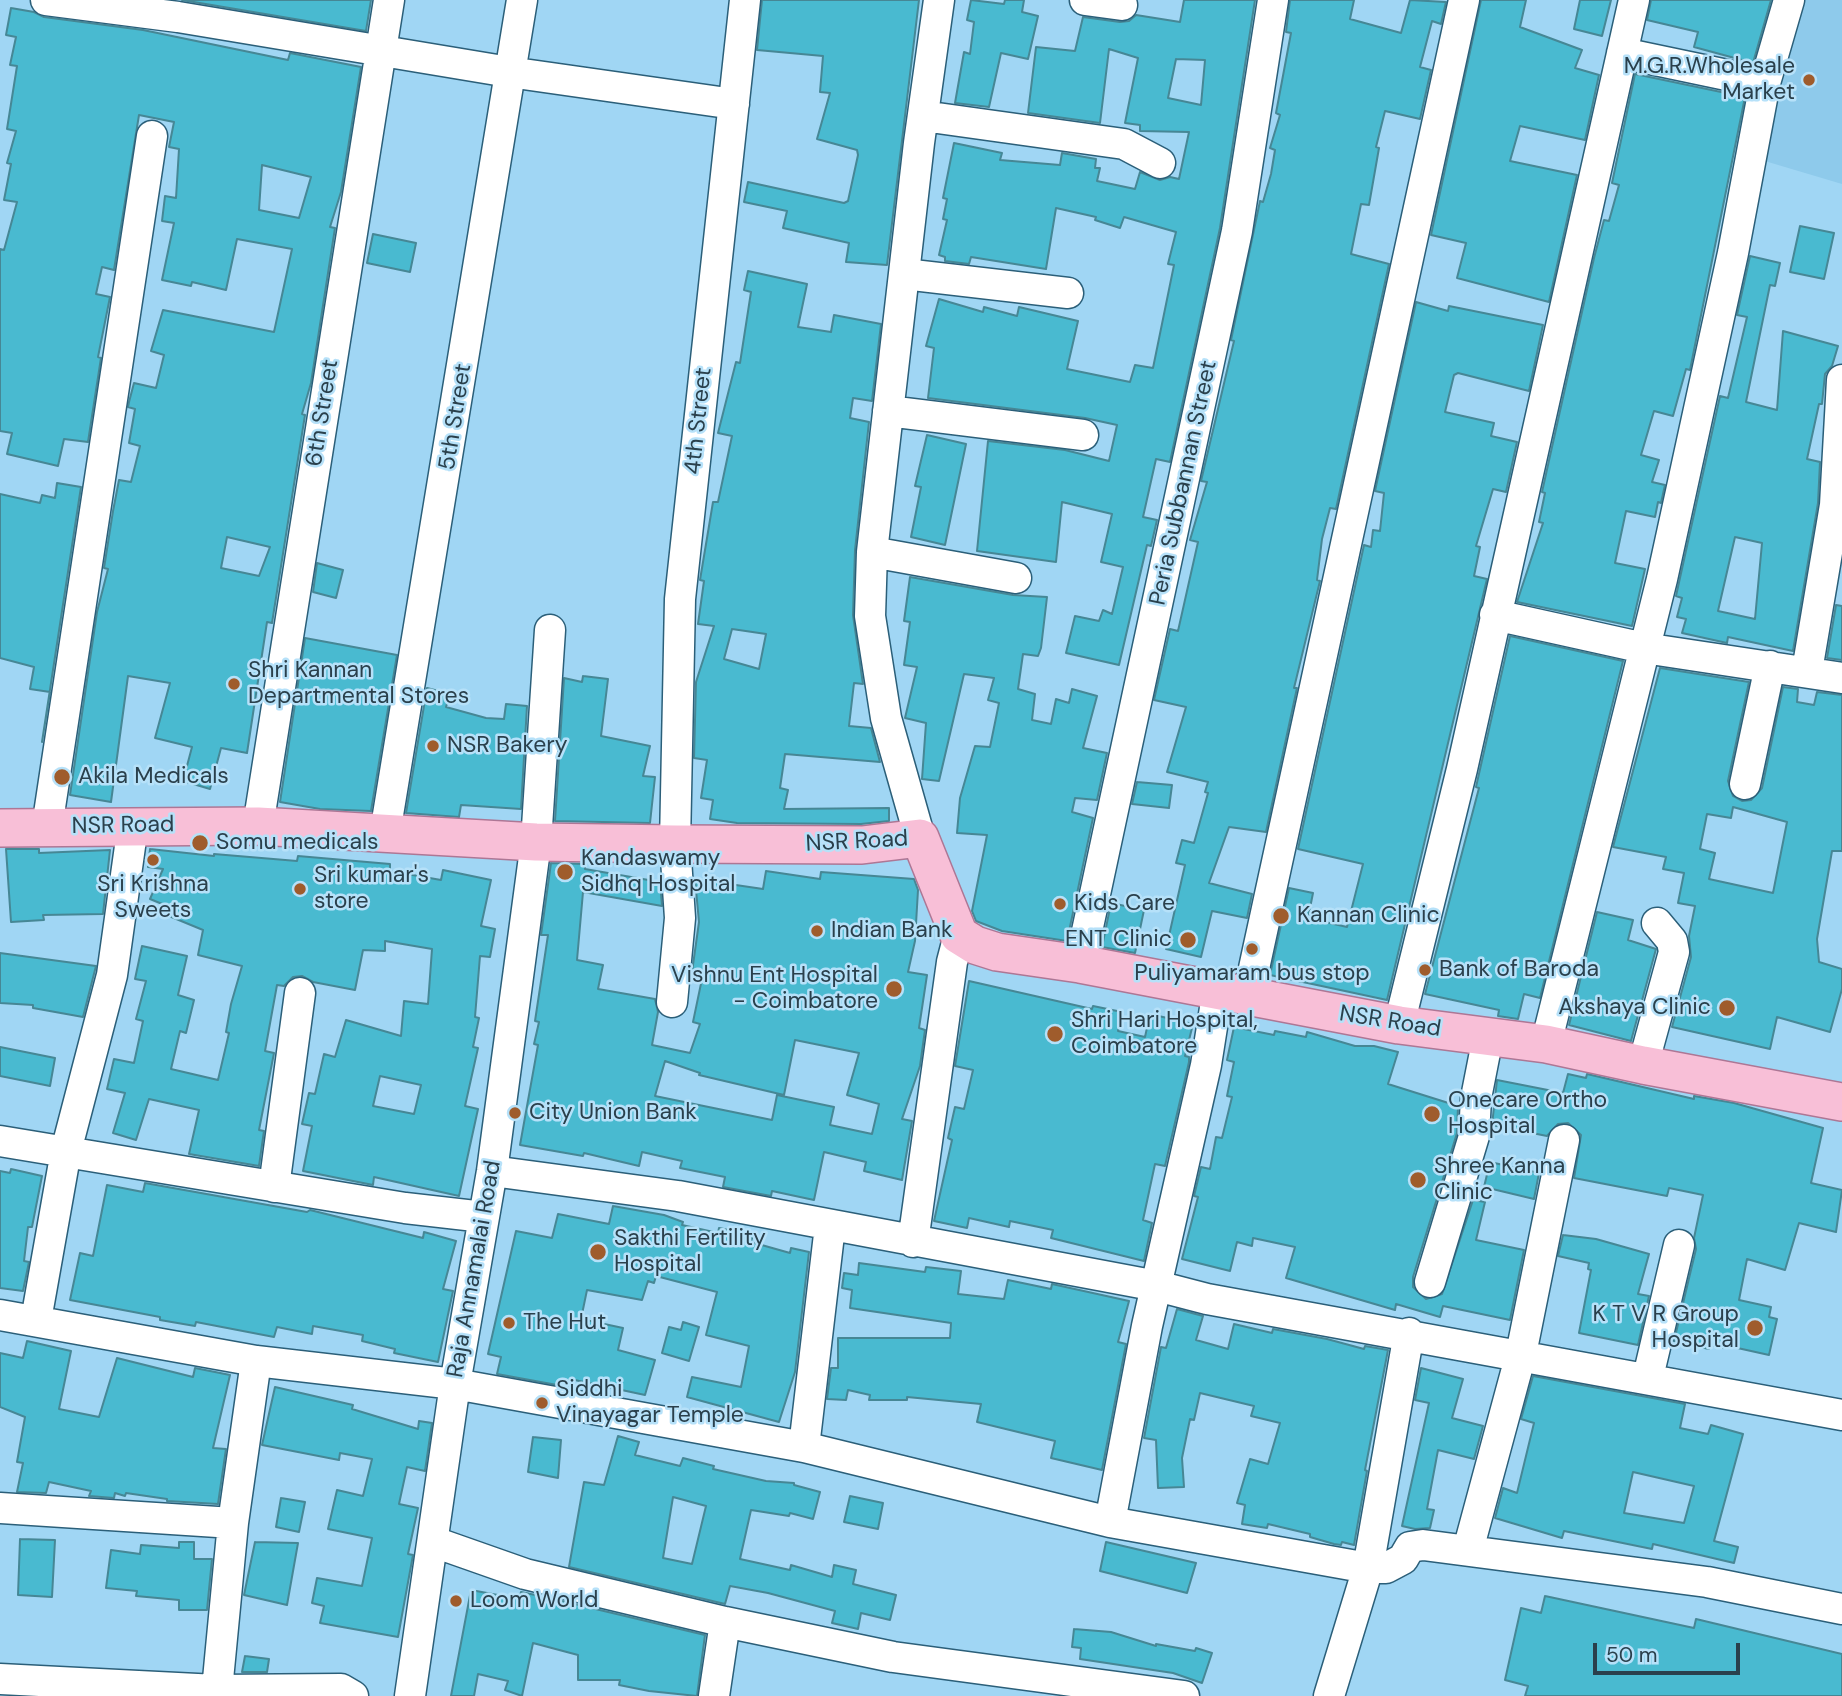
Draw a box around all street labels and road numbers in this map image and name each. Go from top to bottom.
street label: 6th Street [301,358,345,468]
street label: Peria Subbannan Street [1145,358,1223,608]
street label: 5th Street [434,362,478,472]
street label: 4th Street [680,366,718,476]
street label: NSR Road [71,811,175,841]
street label: NSR Road [805,826,909,858]
street label: NSR Road [1337,1000,1443,1044]
street label: Raja Annamalai Road [442,1158,508,1380]

